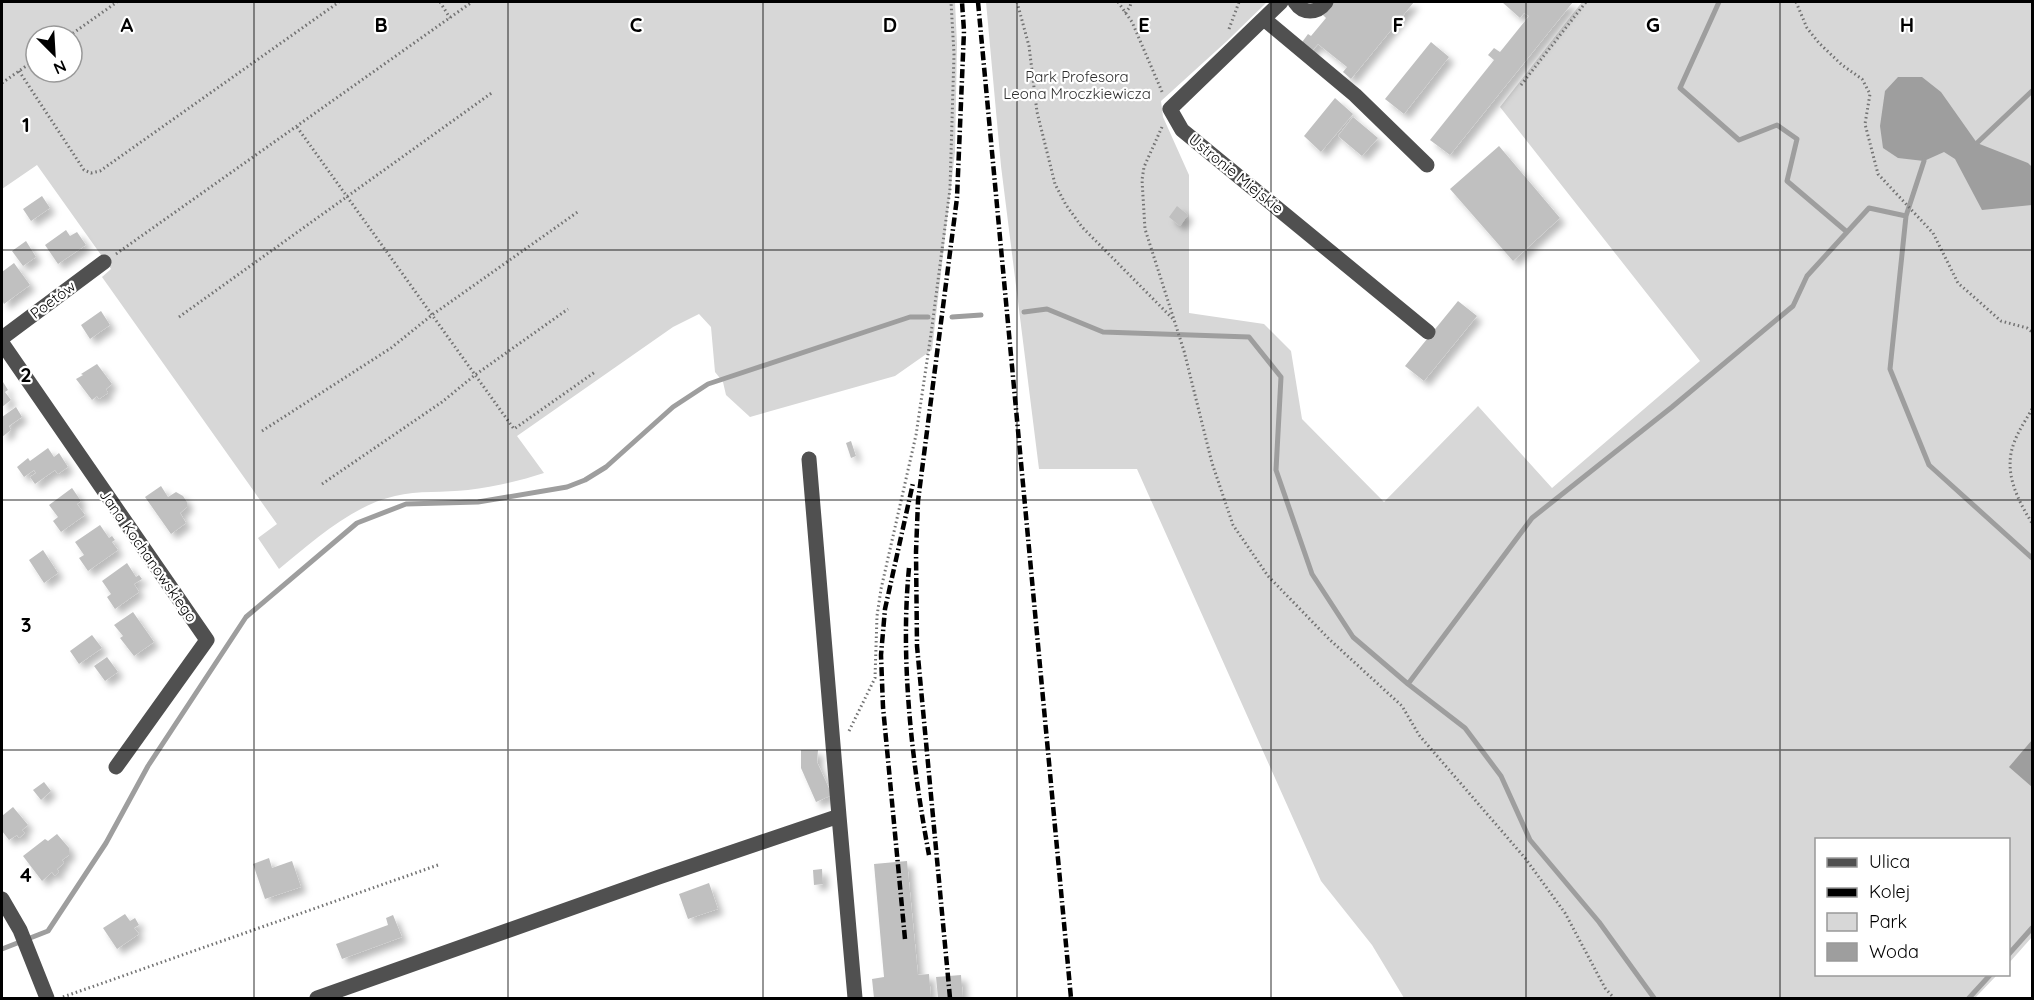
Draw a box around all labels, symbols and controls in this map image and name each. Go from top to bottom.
text: A [121,12,134,37]
text: B [374,12,388,37]
text: C [630,12,643,37]
text: D [883,12,897,37]
text: E [1138,12,1150,37]
text: F [1392,12,1404,37]
text: G [1646,12,1660,37]
text: H [1900,12,1914,37]
north arrow [24,24,84,84]
text: N [51,56,70,79]
park label: Park Profesora Leona Mroczkiewicza [1003,67,1151,103]
text: 1 [22,112,30,137]
street label: Ustronie Miejskie [1185,130,1288,218]
street label: Poetów [26,276,79,323]
text: 2 [20,362,32,387]
street label: Jana Kochanowskiego [95,486,201,626]
text: 3 [21,612,31,637]
legend [1815,838,2010,976]
text: Ulica [1869,850,1910,873]
text: 4 [20,862,32,887]
text: Kolej [1869,880,1911,903]
text: Park [1869,910,1907,933]
text: Woda [1869,940,1919,963]

